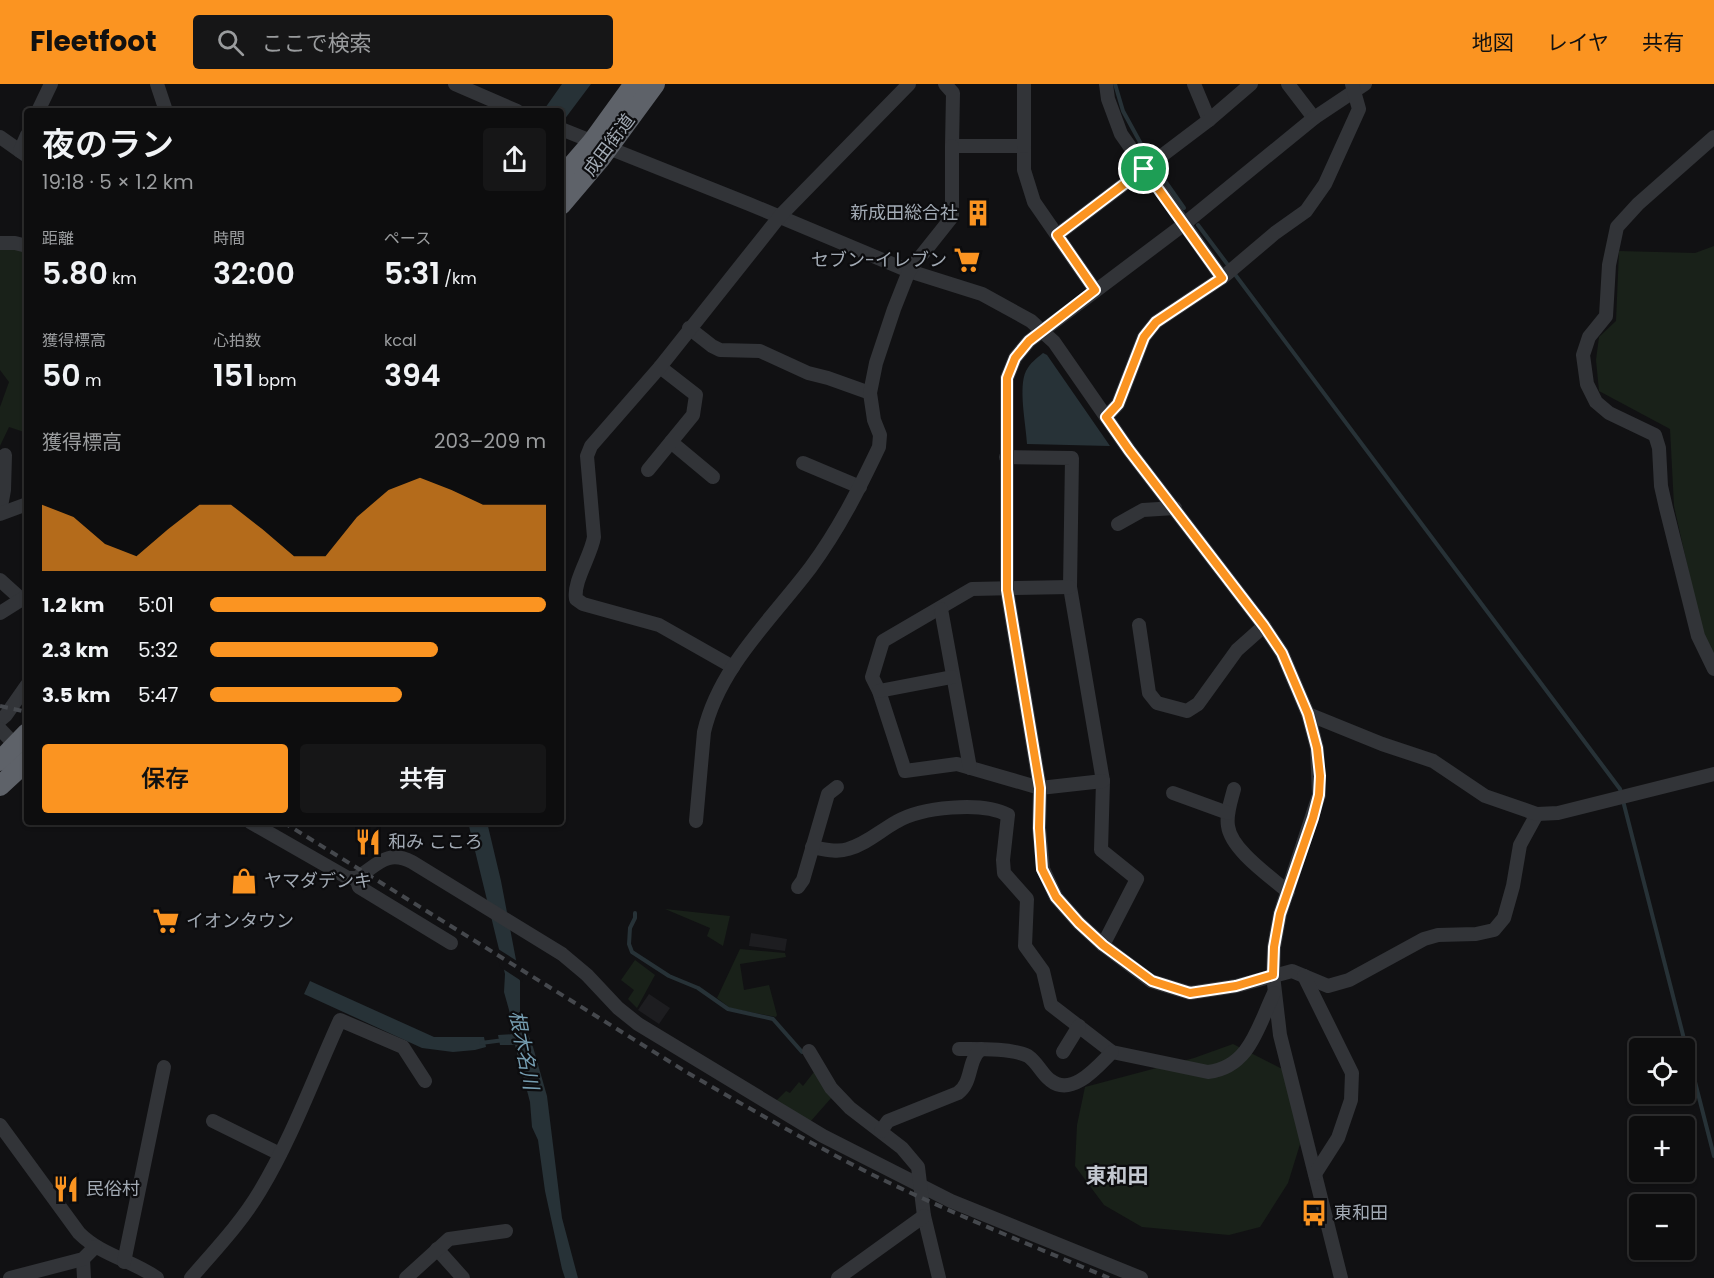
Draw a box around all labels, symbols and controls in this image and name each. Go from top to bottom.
search box [193,15,613,69]
text: Fleetfoot [30,22,157,61]
icon: search [214,26,247,59]
text: ここで検索 [262,28,372,59]
text: 地図 [1472,28,1514,57]
text: レイヤ [1547,28,1609,57]
text: 共有 [1642,28,1684,57]
street label: 成田街道 [577,108,640,181]
text: 夜のラン [42,121,174,168]
button: share [483,128,546,191]
pin [1118,143,1169,194]
icon: arrive [1127,152,1160,185]
text: 19:18 · 5 × 1.2 km [42,168,194,196]
building icon: 新成田総合社 [963,198,993,228]
place label: 新成田総合社 [850,200,958,225]
text: 距離 [42,227,74,250]
text: 時間 [213,227,245,250]
text: ペース [384,227,431,250]
supermarket icon: セブン-イレブン [952,245,982,275]
place label: セブン-イレブン [811,247,947,272]
text: 5.80 [42,252,108,295]
text: 32:00 [213,252,295,295]
text: 5:31 [384,252,440,295]
text: km [108,267,137,290]
text: /km [440,267,477,290]
text: 獲得標高 [42,329,106,352]
text: 心拍数 [213,329,261,352]
text: kcal [384,329,417,352]
text: 50 [42,354,81,397]
text: 151 [213,354,254,397]
text: 394 [384,354,441,397]
text: m [81,369,101,392]
text: bpm [254,369,296,392]
text: 203–209 m [434,427,546,455]
text: 獲得標高 [42,428,122,456]
text: 1.2 km [42,591,104,619]
text: 5:01 [138,591,174,619]
text: 2.3 km [42,636,109,664]
text: 5:32 [138,636,178,664]
text: 3.5 km [42,681,111,709]
text: 5:47 [138,681,178,709]
button: 保存 [42,744,288,813]
button: 共有 [300,744,546,813]
restaurant icon: 和み こころ [353,827,383,857]
place label: 和み こころ [388,829,483,854]
shop icon: ヤマダデンキ [229,866,259,896]
place label: ヤマダデンキ [264,868,372,893]
supermarket icon: イオンタウン [151,906,181,936]
place label: イオンタウン [186,908,294,933]
water label: 根木名川 [503,1008,546,1094]
map controls [1629,1038,1695,1260]
button: locate [1629,1038,1695,1104]
button: + [1629,1116,1695,1182]
district label: 東和田 [1086,1161,1149,1190]
restaurant icon: 民俗村 [51,1174,81,1204]
place label: 民俗村 [86,1176,140,1201]
button: − [1629,1194,1695,1260]
bus stop icon: 東和田 [1299,1198,1329,1228]
place label: 東和田 [1334,1200,1388,1225]

